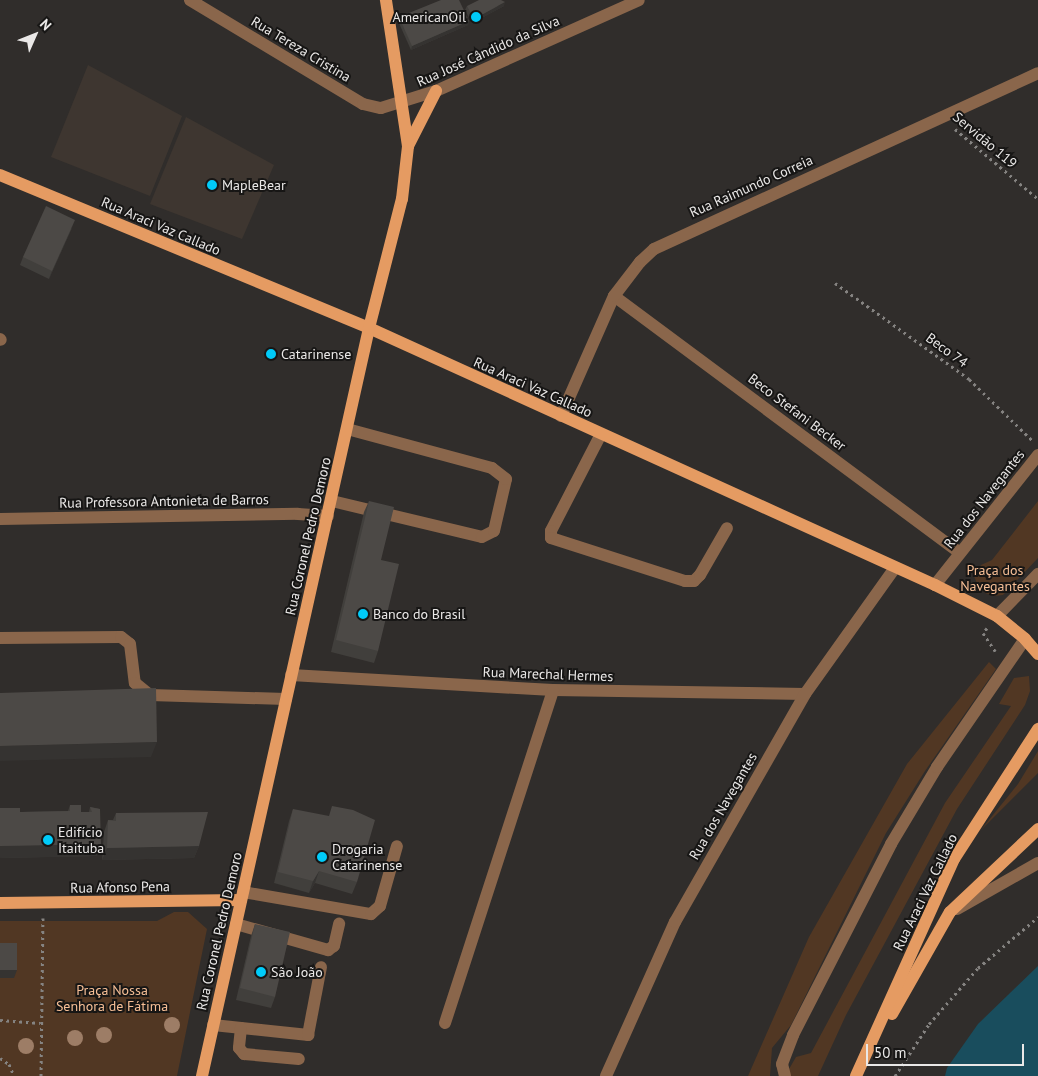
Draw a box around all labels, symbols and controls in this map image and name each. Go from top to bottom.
place label: AmericanOil [392,9,466,25]
north arrow [10,10,60,60]
marker: AmericanOil [470,11,482,23]
street label: Rua José Cândido da Silva [414,12,562,90]
street label: Rua Tereza Cristina [248,13,354,85]
text: N [36,15,55,34]
street label: Servidão 119 [950,108,1020,172]
street label: Rua Raimundo Correia [687,151,815,221]
place label: MapleBear [222,177,286,193]
marker: MapleBear [206,179,218,191]
street label: Rua Araci Vaz Callado [98,193,224,259]
street label: Beco 74 [923,329,971,371]
place label: Catarinense [281,346,351,362]
marker: Catarinense [265,348,277,360]
street label: Rua Araci Vaz Callado [471,353,595,421]
street label: Beco Stefani Becker [745,370,849,454]
street label: Rua dos Navegantes [940,446,1028,552]
street label: Rua Coronel Pedro Demoro [282,455,334,617]
street label: Rua Professora Antonieta de Barros [59,491,269,511]
park label: Praça dos Navegantes [960,562,1030,594]
place label: Banco do Brasil [373,606,465,622]
marker: Banco do Brasil [357,608,369,620]
street label: Rua Marechal Hermes [482,663,614,685]
street label: Rua dos Navegantes [686,750,760,862]
place label: Edifício Itaituba [58,824,104,856]
street label: Rua Araci Vaz Callado [889,830,961,954]
marker: Edifício Itaituba [42,834,54,846]
place label: Drogaria Catarinense [332,841,402,874]
street label: Rua Coronel Pedro Demoro [193,850,245,1012]
marker: Drogaria Catarinense [316,851,328,863]
street label: Rua Afonso Pena [70,878,170,896]
place label: São João [271,964,323,980]
marker: São João [255,966,267,978]
park label: Praça Nossa Senhora de Fátima [56,982,168,1014]
scale bar [868,1034,1026,1066]
text: 50 m [874,1043,907,1062]

